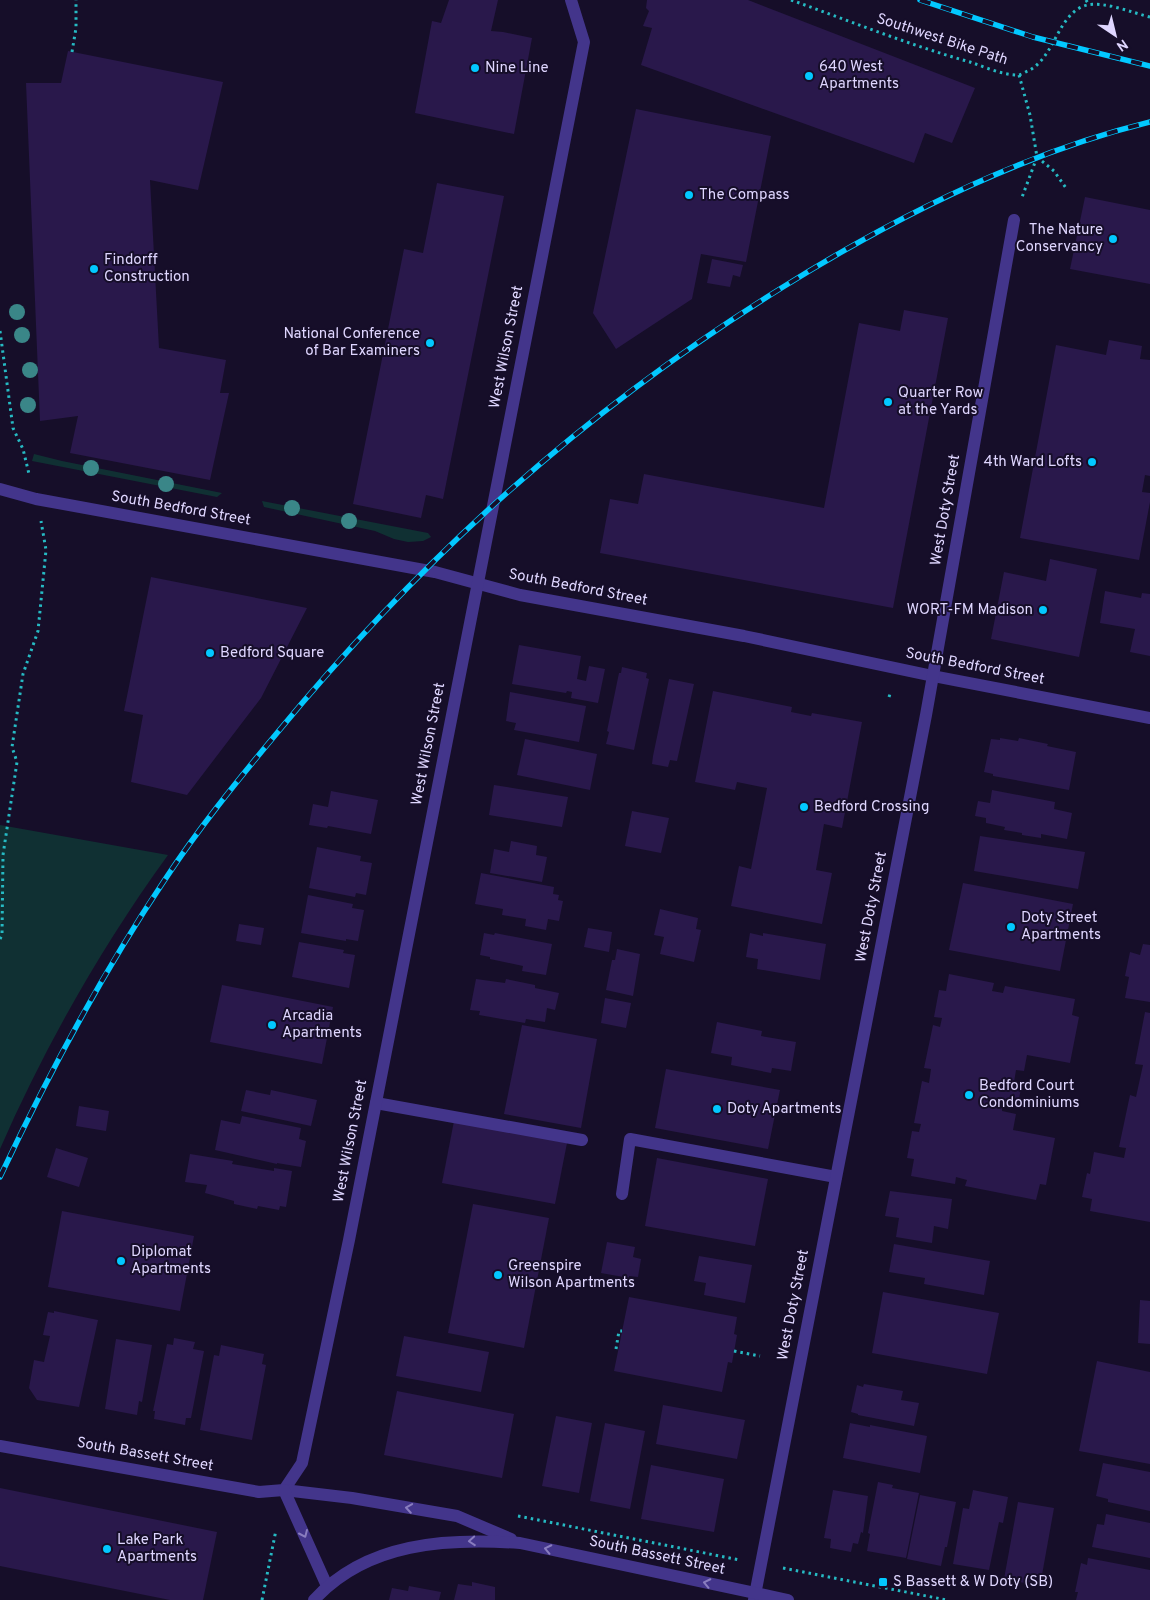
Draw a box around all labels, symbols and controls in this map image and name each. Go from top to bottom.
street label: Southwest Bike Path [874,10,1010,70]
north arrow [1090,10,1140,60]
text: N [1113,35,1131,54]
place label: 640 West Apartments [819,58,899,94]
place label: Nine Line [485,59,549,78]
marker: Nine Line [469,62,481,74]
marker: 640 West Apartments [803,70,815,82]
place label: The Compass [699,186,790,205]
marker: The Compass [683,189,695,201]
place label: The Nature Conservancy [1016,221,1103,257]
marker: The Nature Conservancy [1107,233,1119,245]
place label: Findorff Construction [104,251,190,287]
marker: Findorff Construction [88,263,100,275]
street label: West Wilson Street [486,284,528,410]
place label: National Conference of Bar Examiners [283,325,420,361]
marker: National Conference of Bar Examiners [424,337,436,349]
place label: Quarter Row at the Yards [898,384,984,420]
marker: Quarter Row at the Yards [882,396,894,408]
street label: West Doty Street [927,453,965,567]
place label: 4th Ward Lofts [984,453,1082,472]
marker: 4th Ward Lofts [1086,456,1098,468]
street label: South Bedford Street [110,487,252,531]
street label: South Bedford Street [507,565,649,611]
place label: WORT-FM Madison [906,601,1033,620]
marker: WORT-FM Madison [1037,604,1049,616]
place label: Bedford Square [220,644,324,663]
street label: South Bedford Street [904,644,1046,690]
marker: Bedford Square [204,647,216,659]
street label: West Wilson Street [408,681,450,807]
place label: Bedford Crossing [814,798,929,817]
marker: Bedford Crossing [798,801,810,813]
street label: West Doty Street [852,850,892,964]
place label: Doty Street Apartments [1021,909,1101,945]
marker: Doty Street Apartments [1005,921,1017,933]
place label: Arcadia Apartments [282,1007,362,1043]
marker: Arcadia Apartments [266,1019,278,1031]
place label: Bedford Court Condominiums [979,1077,1080,1113]
street label: West Wilson Street [330,1078,372,1204]
marker: Bedford Court Condominiums [963,1089,975,1101]
place label: Doty Apartments [727,1100,842,1119]
marker: Doty Apartments [711,1103,723,1115]
place label: Diplomat Apartments [131,1243,211,1279]
street label: West Doty Street [774,1248,814,1362]
marker: Diplomat Apartments [115,1255,127,1267]
place label: Greenspire Wilson Apartments [508,1257,635,1293]
marker: Greenspire Wilson Apartments [492,1269,504,1281]
street label: South Bassett Street [75,1434,215,1476]
one-way arrow [405,1503,413,1513]
one-way arrow [297,1529,308,1538]
place label: Lake Park Apartments [117,1531,197,1567]
street label: South Bassett Street [587,1532,727,1580]
one-way arrow [467,1536,475,1547]
marker: Lake Park Apartments [101,1543,113,1555]
one-way arrow [544,1544,553,1555]
place label: S Bassett & W Doty (SB) [893,1573,1053,1592]
marker: S Bassett & W Doty (SB) [877,1576,889,1588]
one-way arrow [703,1578,712,1589]

